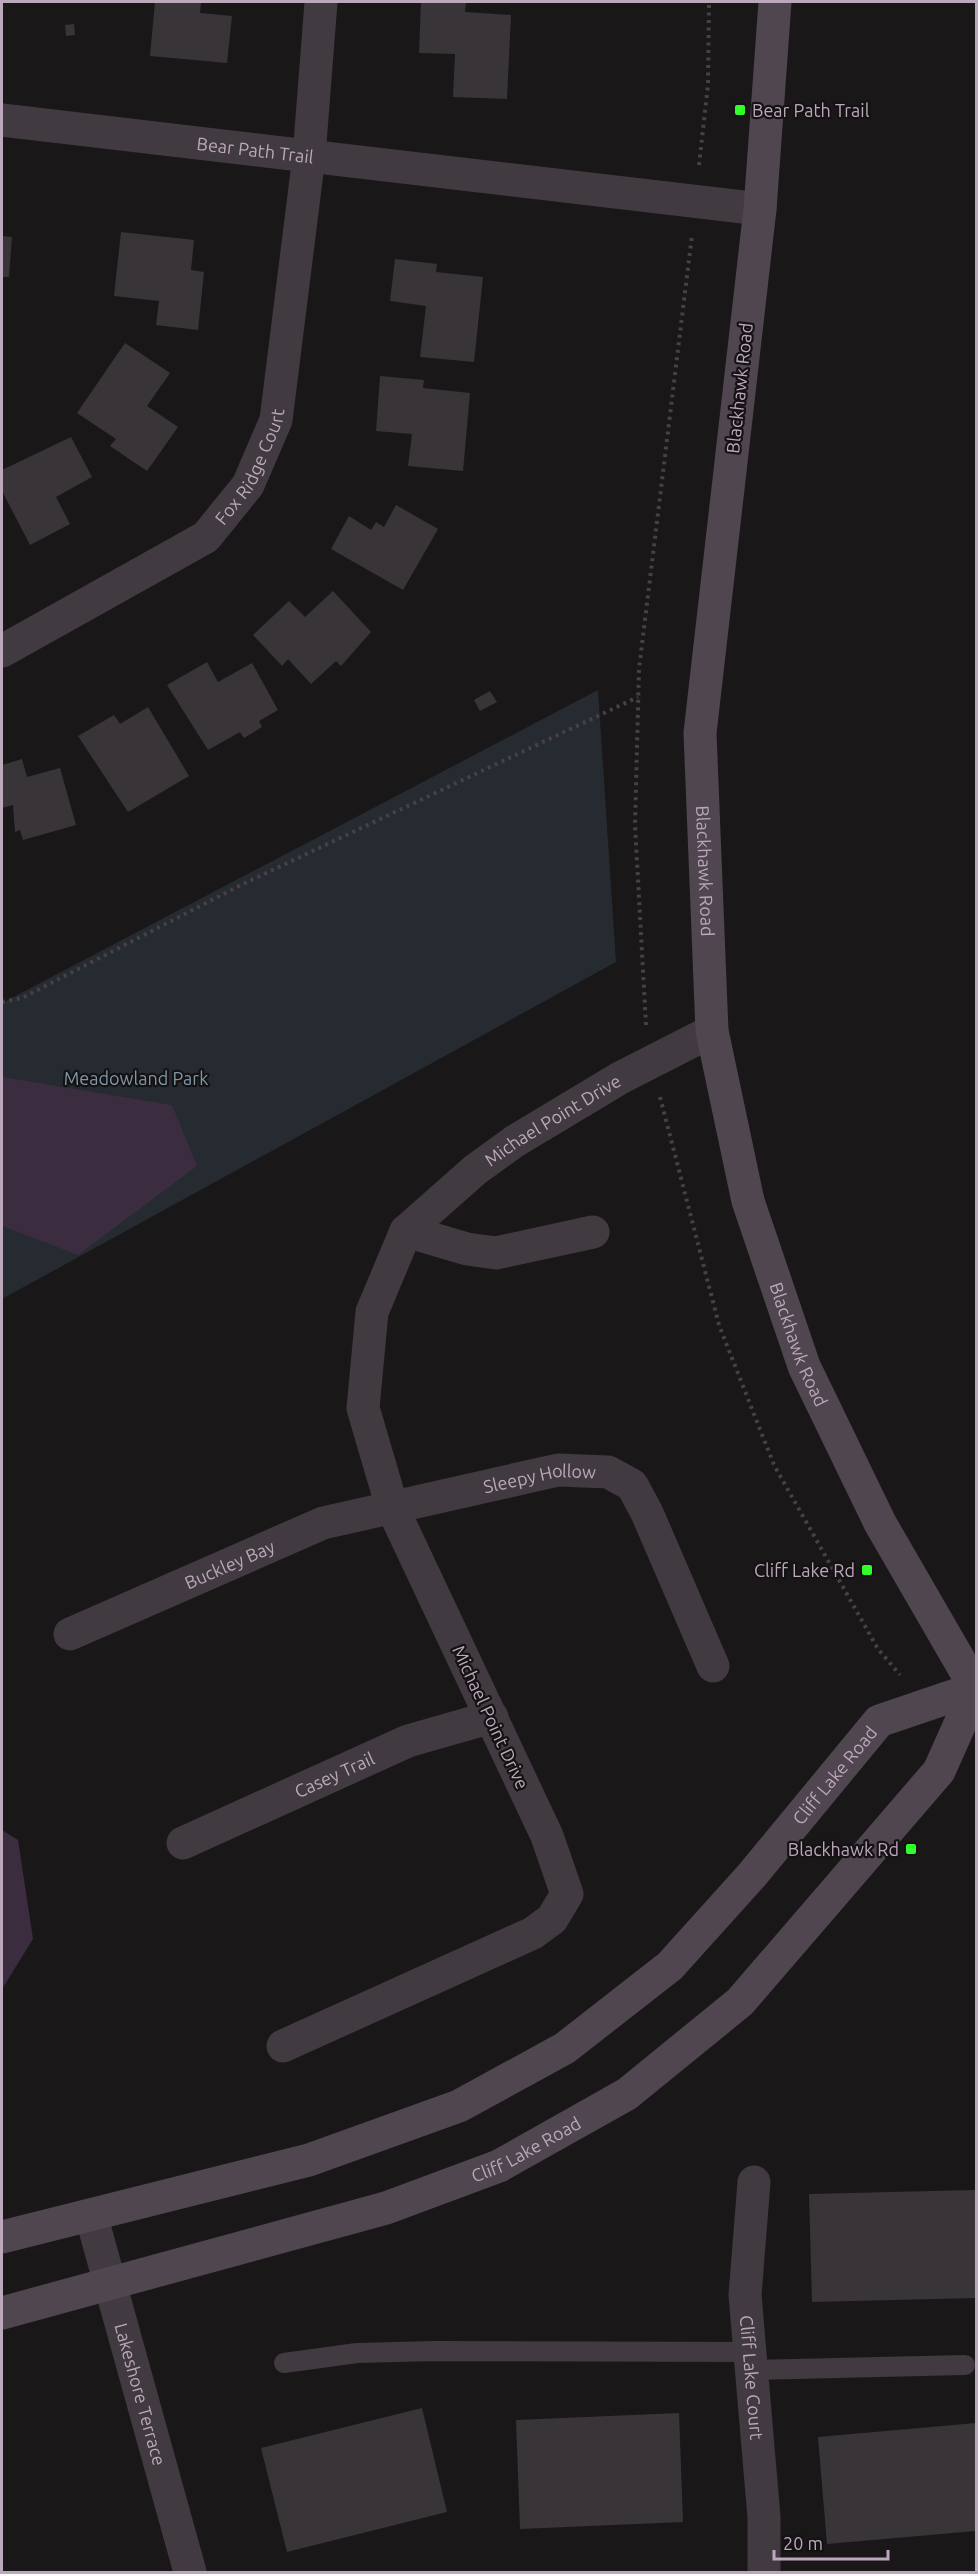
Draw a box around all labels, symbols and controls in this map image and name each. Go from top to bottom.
place label: Bear Path Trail [752,100,870,120]
marker: Bear Path Trail [733,103,747,117]
street label: Bear Path Trail [196,133,315,167]
street label: Blackhawk Road [722,322,756,454]
street label: Fox Ridge Court [211,407,287,528]
street label: Blackhawk Road [693,805,718,937]
park label: Meadowland Park [64,1068,208,1088]
street label: Michael Point Drive [481,1070,624,1170]
street label: Blackhawk Road [766,1280,832,1409]
street label: Sleepy Hollow [481,1459,596,1497]
street label: Buckley Bay [181,1536,278,1593]
place label: Cliff Lake Rd [754,1560,855,1580]
marker: Cliff Lake Rd [860,1563,874,1577]
street label: Michael Point Drive [449,1642,533,1792]
street label: Cliff Lake Road [788,1722,881,1828]
street label: Casey Trail [291,1748,377,1801]
place label: Blackhawk Rd [788,1839,899,1859]
marker: Blackhawk Rd [904,1842,918,1856]
street label: Cliff Lake Road [468,2112,584,2185]
street label: Cliff Lake Court [737,2314,767,2440]
street label: Lakeshore Terrace [111,2321,170,2468]
scale bar [774,2523,888,2561]
text: 20 m [783,2533,823,2553]

